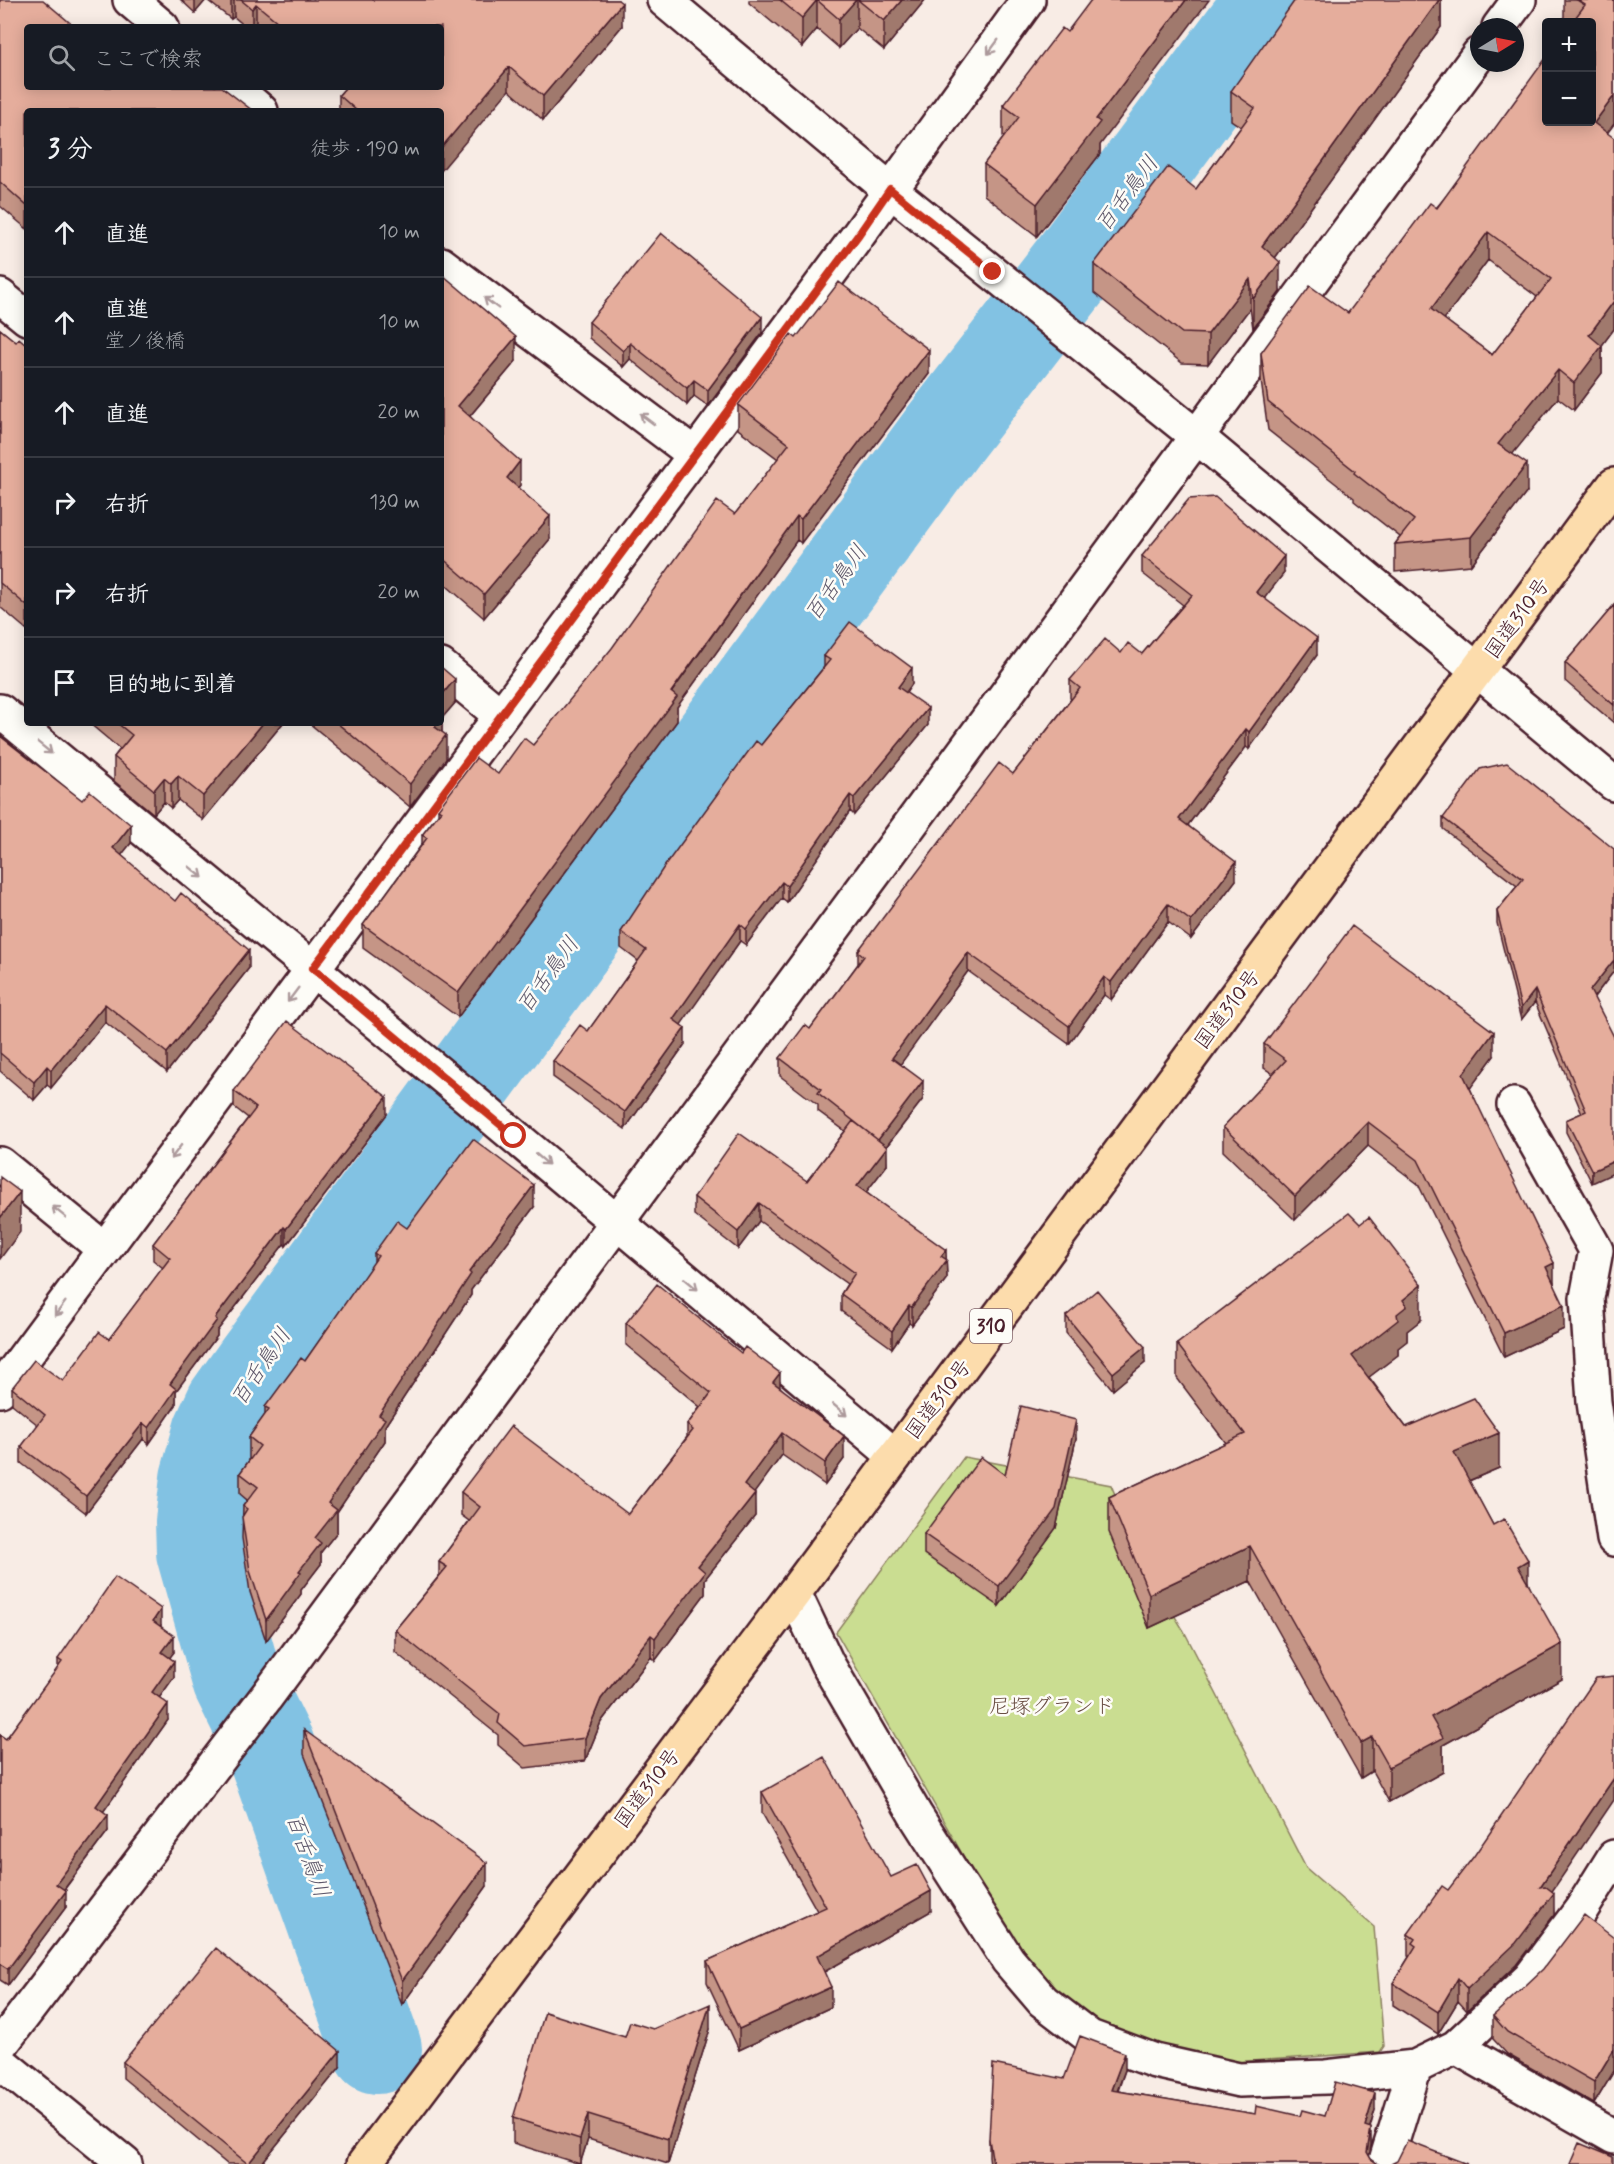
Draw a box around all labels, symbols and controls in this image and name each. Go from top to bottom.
north arrow [1470,18,1524,72]
map controls [1542,18,1596,126]
button: + [1542,18,1596,72]
search box [24,24,444,90]
one-way arrow [987,39,1000,55]
icon: search [45,41,78,74]
text: ここで検索 [93,46,203,74]
button: − [1542,72,1596,126]
text: 3 分 [48,133,93,167]
text: 徒歩 · 190 m [310,136,420,163]
water label: 百舌鳥川 [1090,151,1165,238]
icon: ahead [48,216,81,249]
text: 10 m [378,219,420,246]
text: 直進 [105,221,149,249]
route end [979,258,1005,284]
text: 直進 [105,296,149,324]
one-way arrow [483,296,499,309]
icon: ahead [48,306,81,339]
text: 10 m [378,309,420,336]
text: 堂ノ後橋 [105,328,185,355]
icon: ahead [48,396,81,429]
text: 20 m [377,399,420,426]
text: 直進 [105,401,149,429]
one-way arrow [640,413,656,426]
icon: right [48,486,81,519]
text: 130 m [369,489,420,516]
text: 右折 [105,491,149,519]
water label: 百舌鳥川 [799,539,874,627]
street label: 国道310号 [1479,572,1557,665]
icon: right [48,576,81,609]
text: 20 m [377,579,420,606]
text: 右折 [105,581,149,609]
icon: arrive [48,666,81,699]
text: 目的地に到着 [105,671,237,699]
one-way arrow [37,741,52,755]
one-way arrow [188,865,204,878]
water label: 百舌鳥川 [511,931,586,1019]
street label: 国道310号 [1188,964,1267,1056]
one-way arrow [286,987,299,1003]
route start [500,1122,526,1148]
one-way arrow [170,1143,183,1159]
one-way arrow [533,1152,549,1165]
one-way arrow [51,1206,67,1219]
one-way arrow [683,1277,698,1291]
one-way arrow [54,1300,67,1316]
road number: 310 [970,1309,1012,1343]
water label: 百舌鳥川 [225,1323,298,1411]
street label: 国道310号 [899,1354,978,1446]
one-way arrow [832,1403,848,1416]
park label: 尼塚グランド [989,1693,1115,1721]
street label: 国道310号 [608,1743,687,1835]
water label: 百舌鳥川 [279,1810,335,1902]

